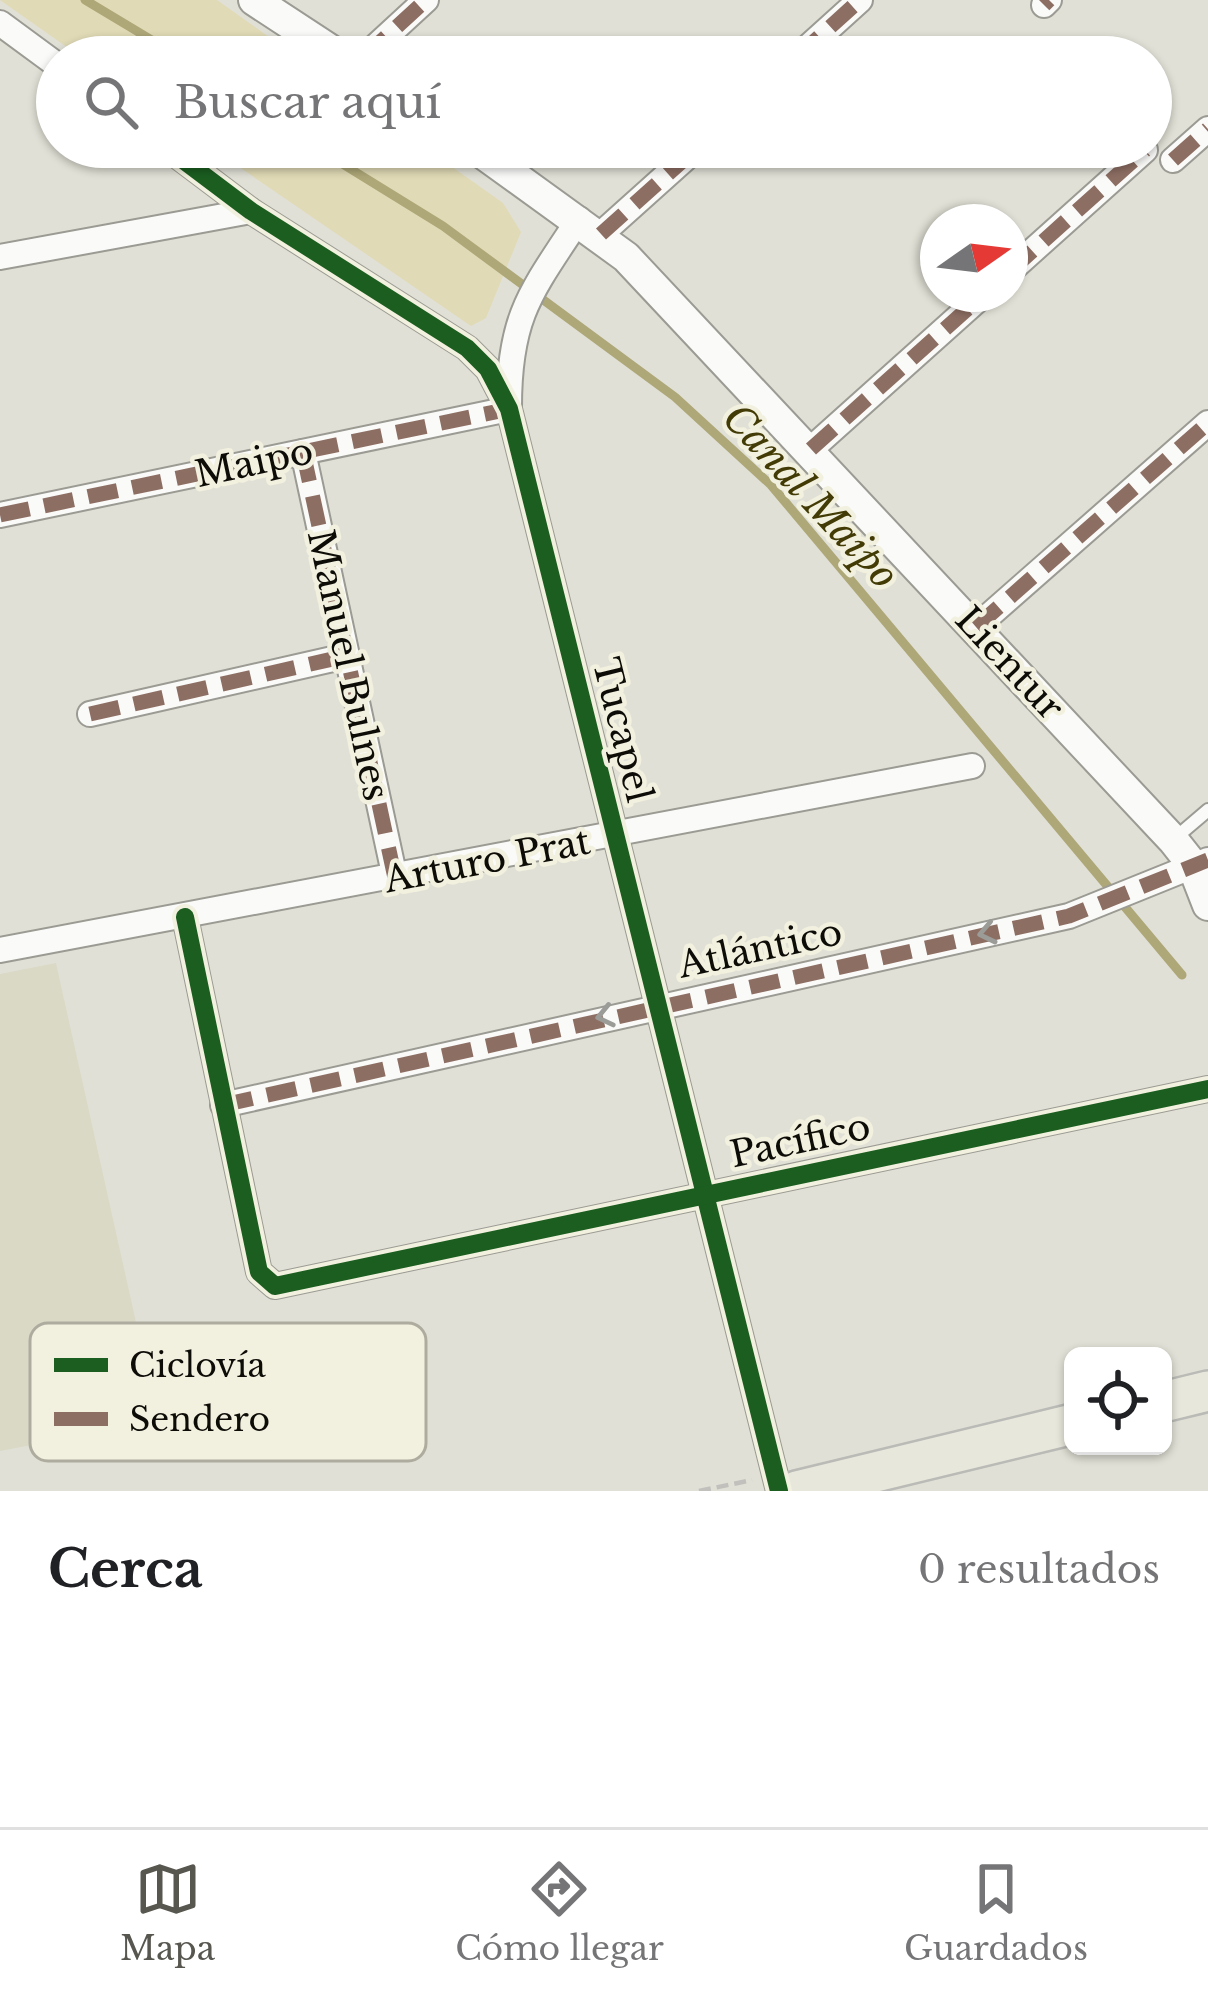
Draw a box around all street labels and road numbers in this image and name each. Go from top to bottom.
street label: Maipo [191,428,317,497]
street label: Manuel Bulnes [298,526,399,805]
street label: Lientur [946,597,1073,729]
street label: Tucapel [583,653,662,807]
street label: Arturo Prat [379,818,594,903]
street label: Atlántico [673,909,846,988]
street label: Pacífico [726,1104,874,1177]

